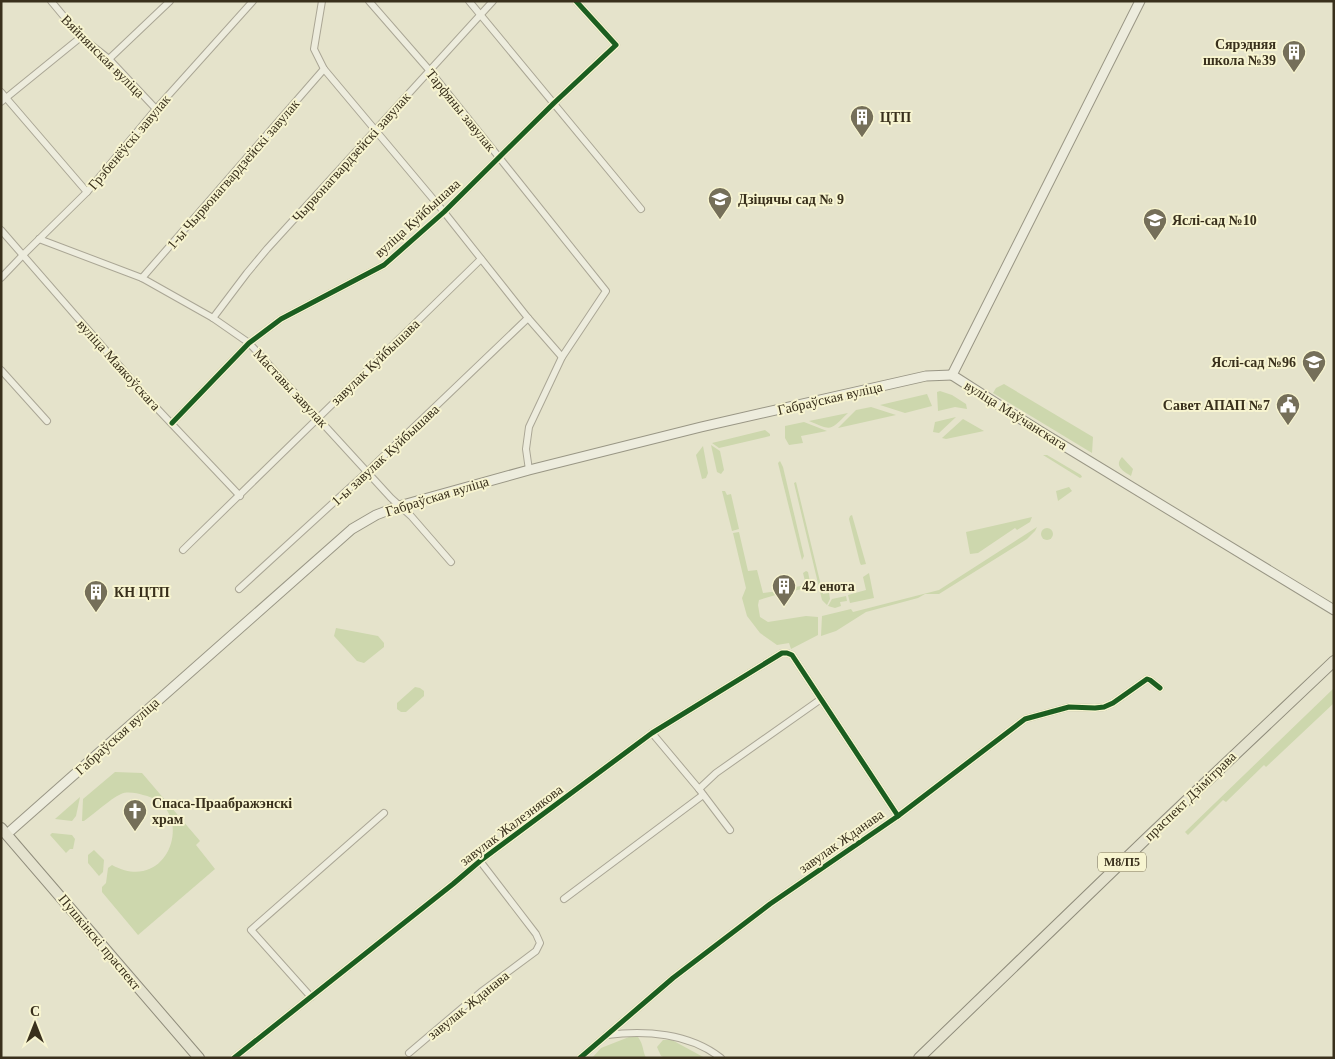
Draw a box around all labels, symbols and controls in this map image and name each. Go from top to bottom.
street label: Вяйнянская вуліца [58,12,148,101]
place label: Сярэдняя школа №39 [1203,37,1276,68]
building icon: Сярэдняя школа №39 [1281,39,1307,73]
street label: Тарфяны завулак [423,66,498,155]
street label: Чырвонагвардзейскі завулак [289,89,414,225]
street label: Грэбенёўскі завулак [85,92,174,193]
street label: 1-ы Чырвонагвардзейскі завулак [164,96,303,252]
building icon: ЦТП [849,104,875,138]
place label: ЦТП [880,110,911,125]
street label: вуліца Куйбышава [372,176,464,261]
school or university icon: Дзіцячы сад № 9 [707,186,733,220]
place label: Дзіцячы сад № 9 [738,192,844,207]
school or university icon: Яслі-сад №10 [1142,207,1168,241]
place label: Яслі-сад №10 [1172,213,1257,228]
street label: завулак Куйбышава [328,316,423,408]
street label: вуліца Маякоўскага [74,317,164,414]
street label: Маставы завулак [251,346,331,431]
school or university icon: Яслі-сад №96 [1301,349,1327,383]
place label: Яслі-сад №96 [1211,355,1296,370]
street label: вуліца Маўчанскага [962,378,1070,453]
street label: Габраўская вуліца [776,379,885,418]
public building icon: Савет АПАП №7 [1275,392,1301,426]
place label: Савет АПАП №7 [1163,398,1270,413]
street label: 1-ы завулак Куйбышава [329,401,443,509]
street label: Габраўская вуліца [384,473,491,519]
building icon: 42 енота [771,573,797,607]
building icon: КН ЦТП [83,579,109,613]
place label: 42 енота [802,579,855,594]
place label: КН ЦТП [114,585,170,600]
street label: Габраўская вуліца [72,694,163,778]
street label: праспект Дзімітрава [1142,748,1240,844]
street label: завулак Жалезнякова [457,781,566,869]
place label: Спаса-Праабражэнскі храм [152,796,292,827]
church icon: Спаса-Праабражэнскі храм [122,798,148,832]
street label: завулак Жданава [796,806,887,876]
road number: М8/П5 [1098,852,1146,872]
street label: Пушкінскі праспект [55,892,144,993]
street label: завулак Жданава [425,968,512,1043]
north arrow [10,999,60,1049]
text: С [30,1004,40,1019]

